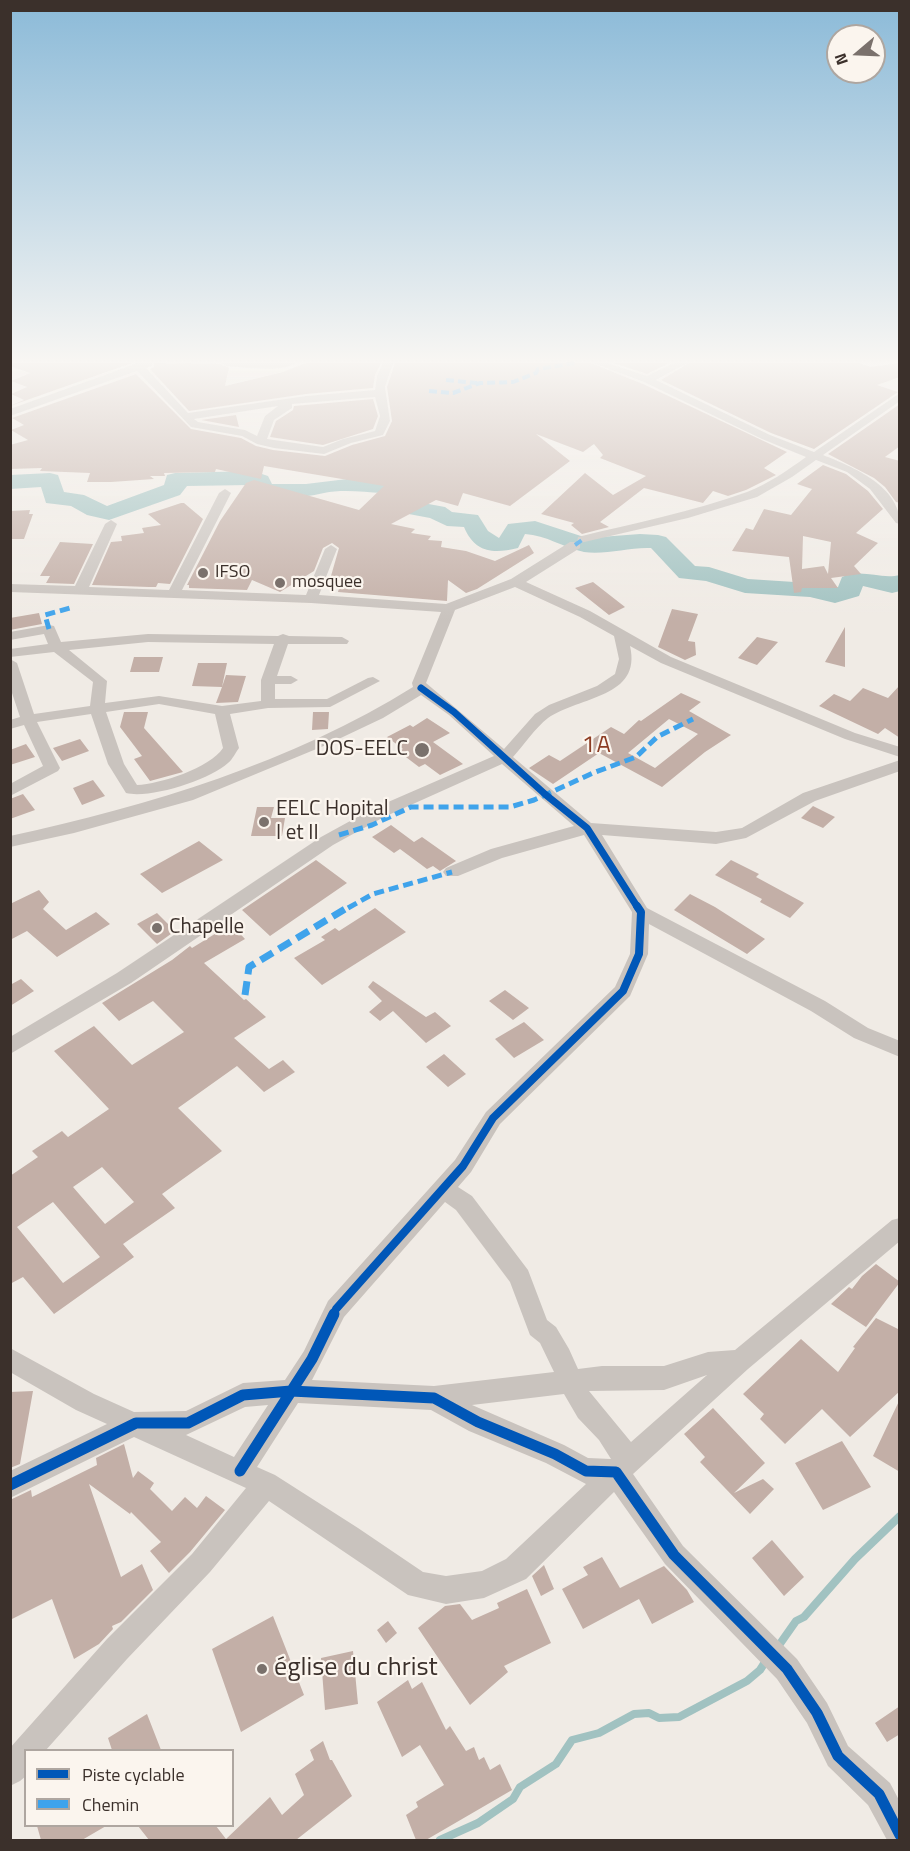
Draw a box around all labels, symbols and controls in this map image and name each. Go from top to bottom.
north arrow [826,24,886,84]
text: N [828,50,854,68]
place label: IFSO [215,562,250,584]
marker: IFSO [196,566,210,580]
place label: mosquee [292,572,362,594]
marker: mosquee [273,576,287,590]
district label: 1A [582,732,612,760]
place label: DOS-EELC [316,737,408,763]
marker: DOS-EELC [413,741,431,759]
place label: EELC Hopital I et II [276,797,389,847]
marker: EELC Hopital I et II [257,815,271,829]
place label: Chapelle [169,915,244,941]
marker: Chapelle [150,921,164,935]
place label: église du christ [274,1653,438,1685]
marker: église du christ [255,1662,269,1676]
legend [24,1749,234,1827]
text: Piste cyclable [82,1761,184,1788]
text: Chemin [82,1791,139,1818]

